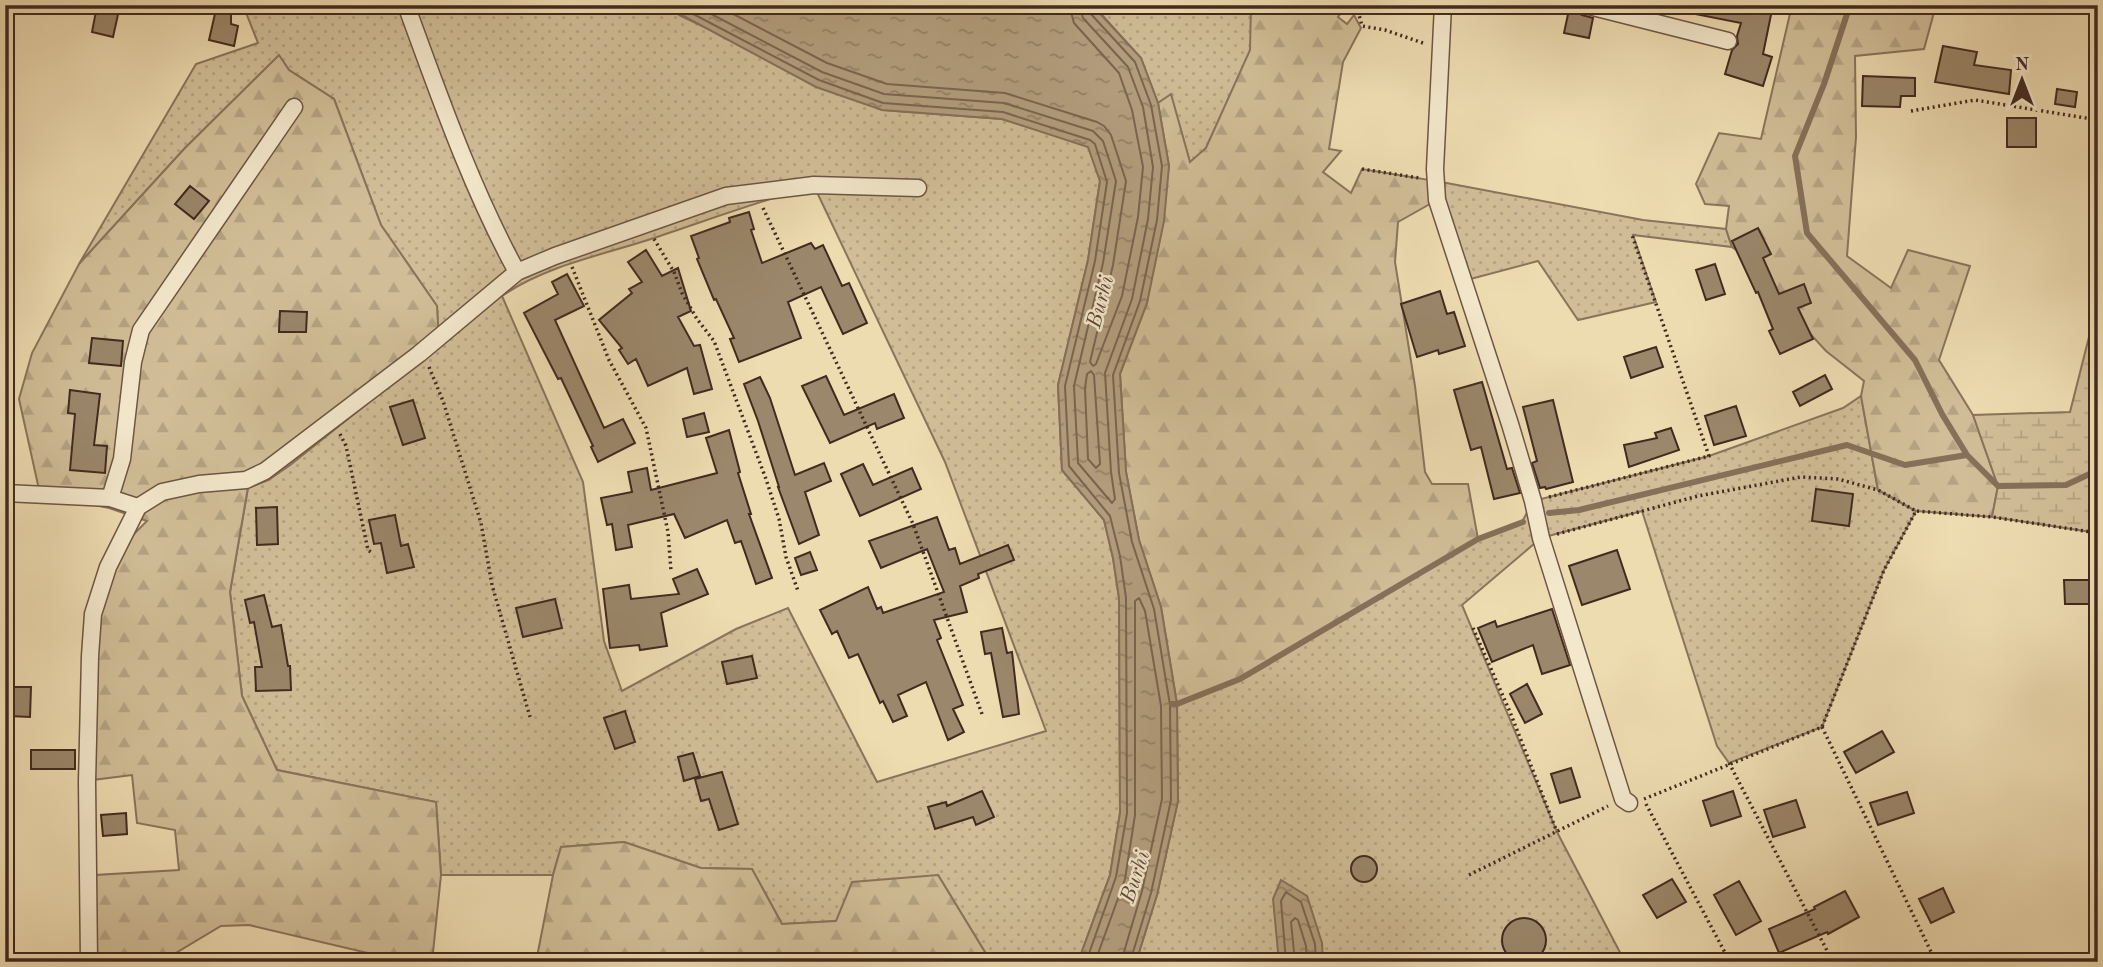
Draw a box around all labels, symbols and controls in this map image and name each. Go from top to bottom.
north arrow [1988,46,2058,116]
text: N [2015,56,2030,75]
water label: Burhi [1084,274,1118,331]
water label: Burhi [1117,848,1154,907]

